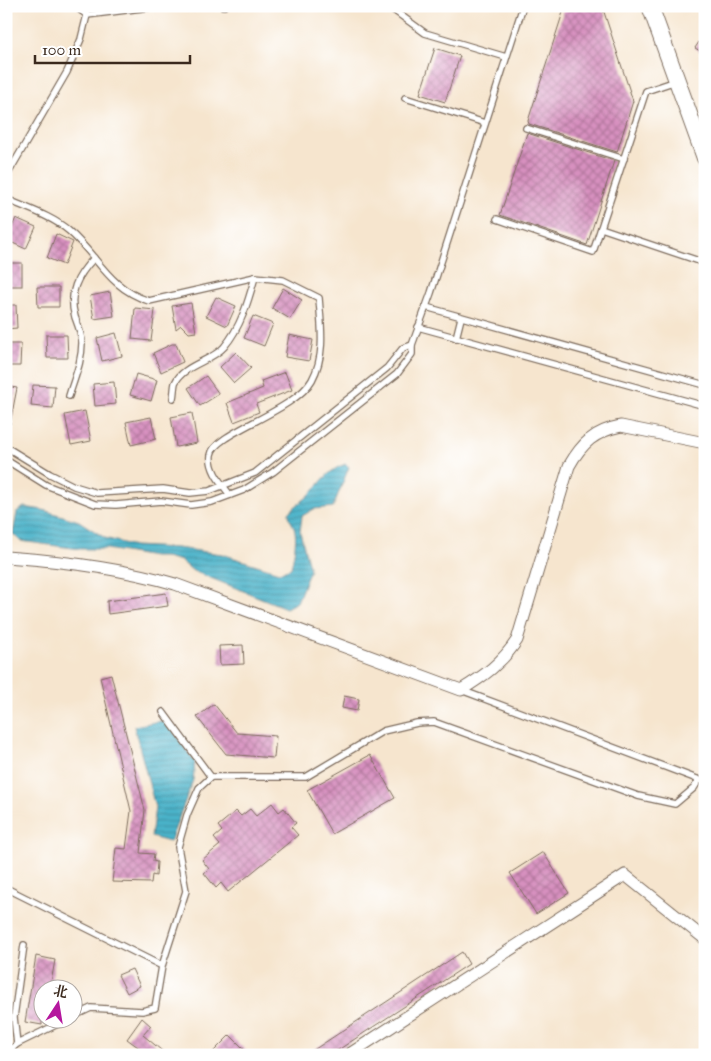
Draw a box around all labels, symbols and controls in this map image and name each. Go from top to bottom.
scale bar [35,32,190,64]
text: 100 m [42,41,82,59]
north arrow [32,978,82,1028]
text: 北 [52,982,69,1002]

